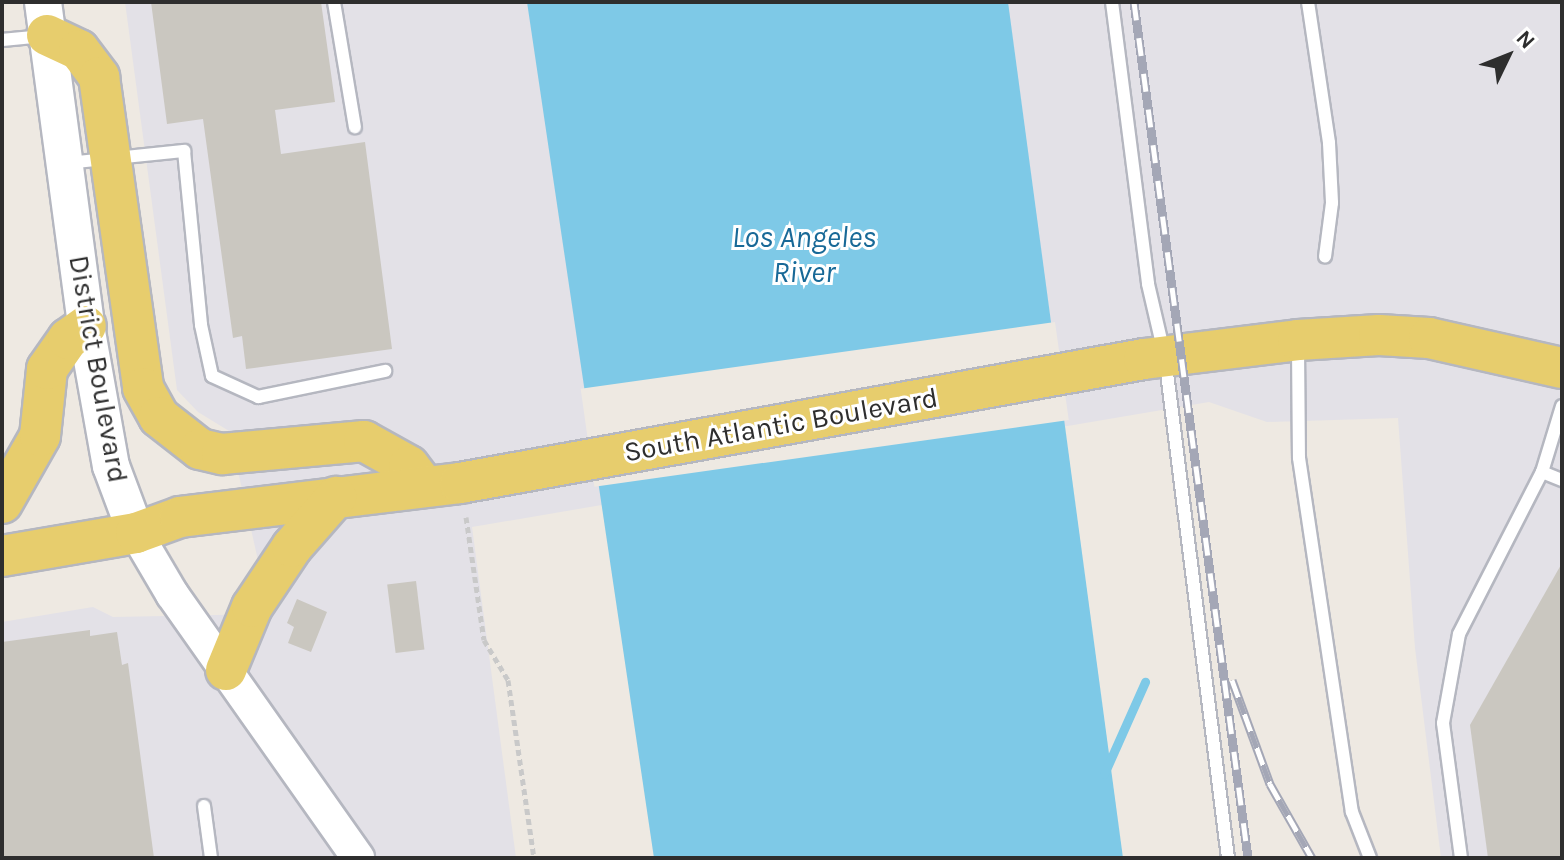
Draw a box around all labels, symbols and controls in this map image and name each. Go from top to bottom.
north arrow [1468,16,1548,96]
text: N [1511,25,1540,54]
water label: Los Angeles River [732,219,876,290]
street label: District Boulevard [61,253,135,485]
street label: South Atlantic Boulevard [621,381,941,469]

